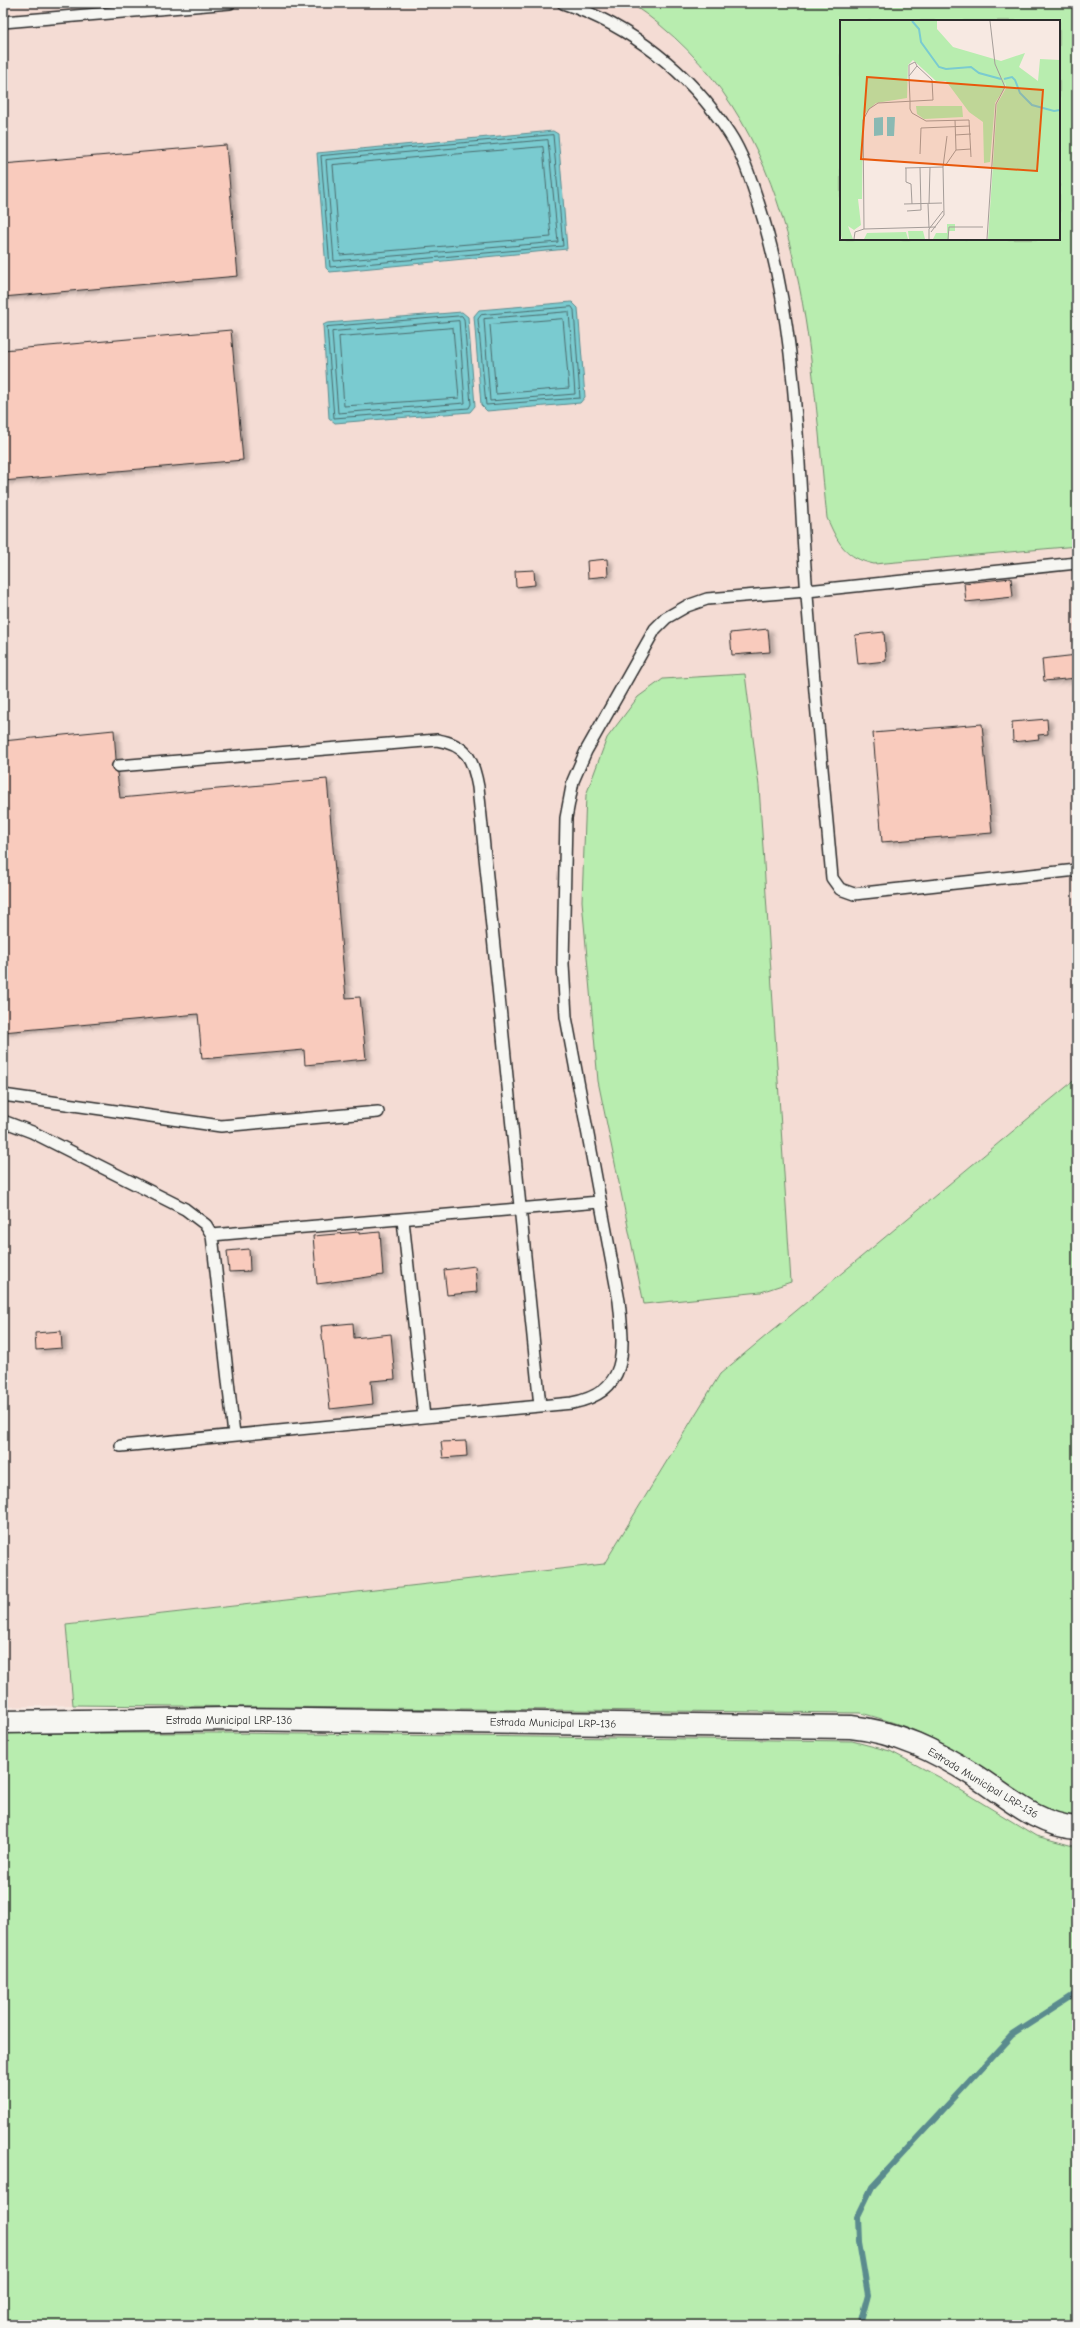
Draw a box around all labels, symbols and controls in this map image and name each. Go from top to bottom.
inset map [840,20,1060,240]
street label: Estrada Municipal LRP-136 [166,1714,292,1727]
street label: Estrada Municipal LRP-136 [490,1715,616,1731]
street label: Estrada Municipal LRP-136 [925,1745,1041,1821]

